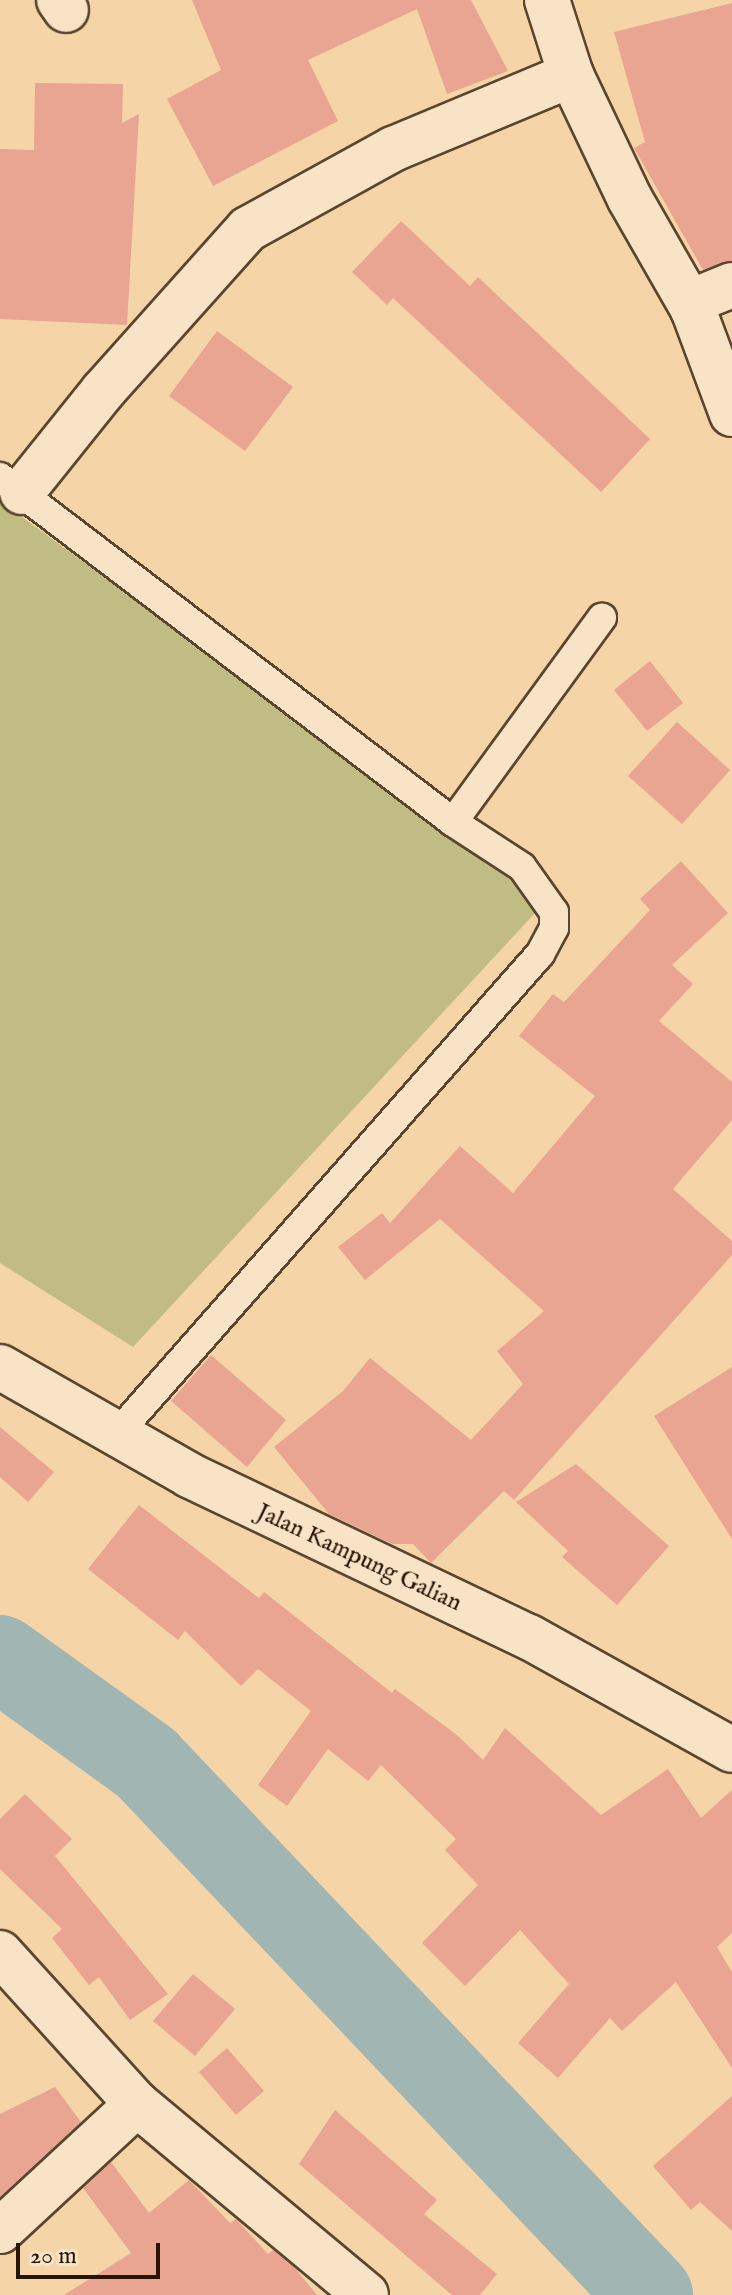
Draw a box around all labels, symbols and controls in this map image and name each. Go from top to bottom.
street label: Jalan Kampung Galian [252,1498,466,1618]
scale bar [20,2227,164,2277]
text: 20 m [30,2241,77,2272]

